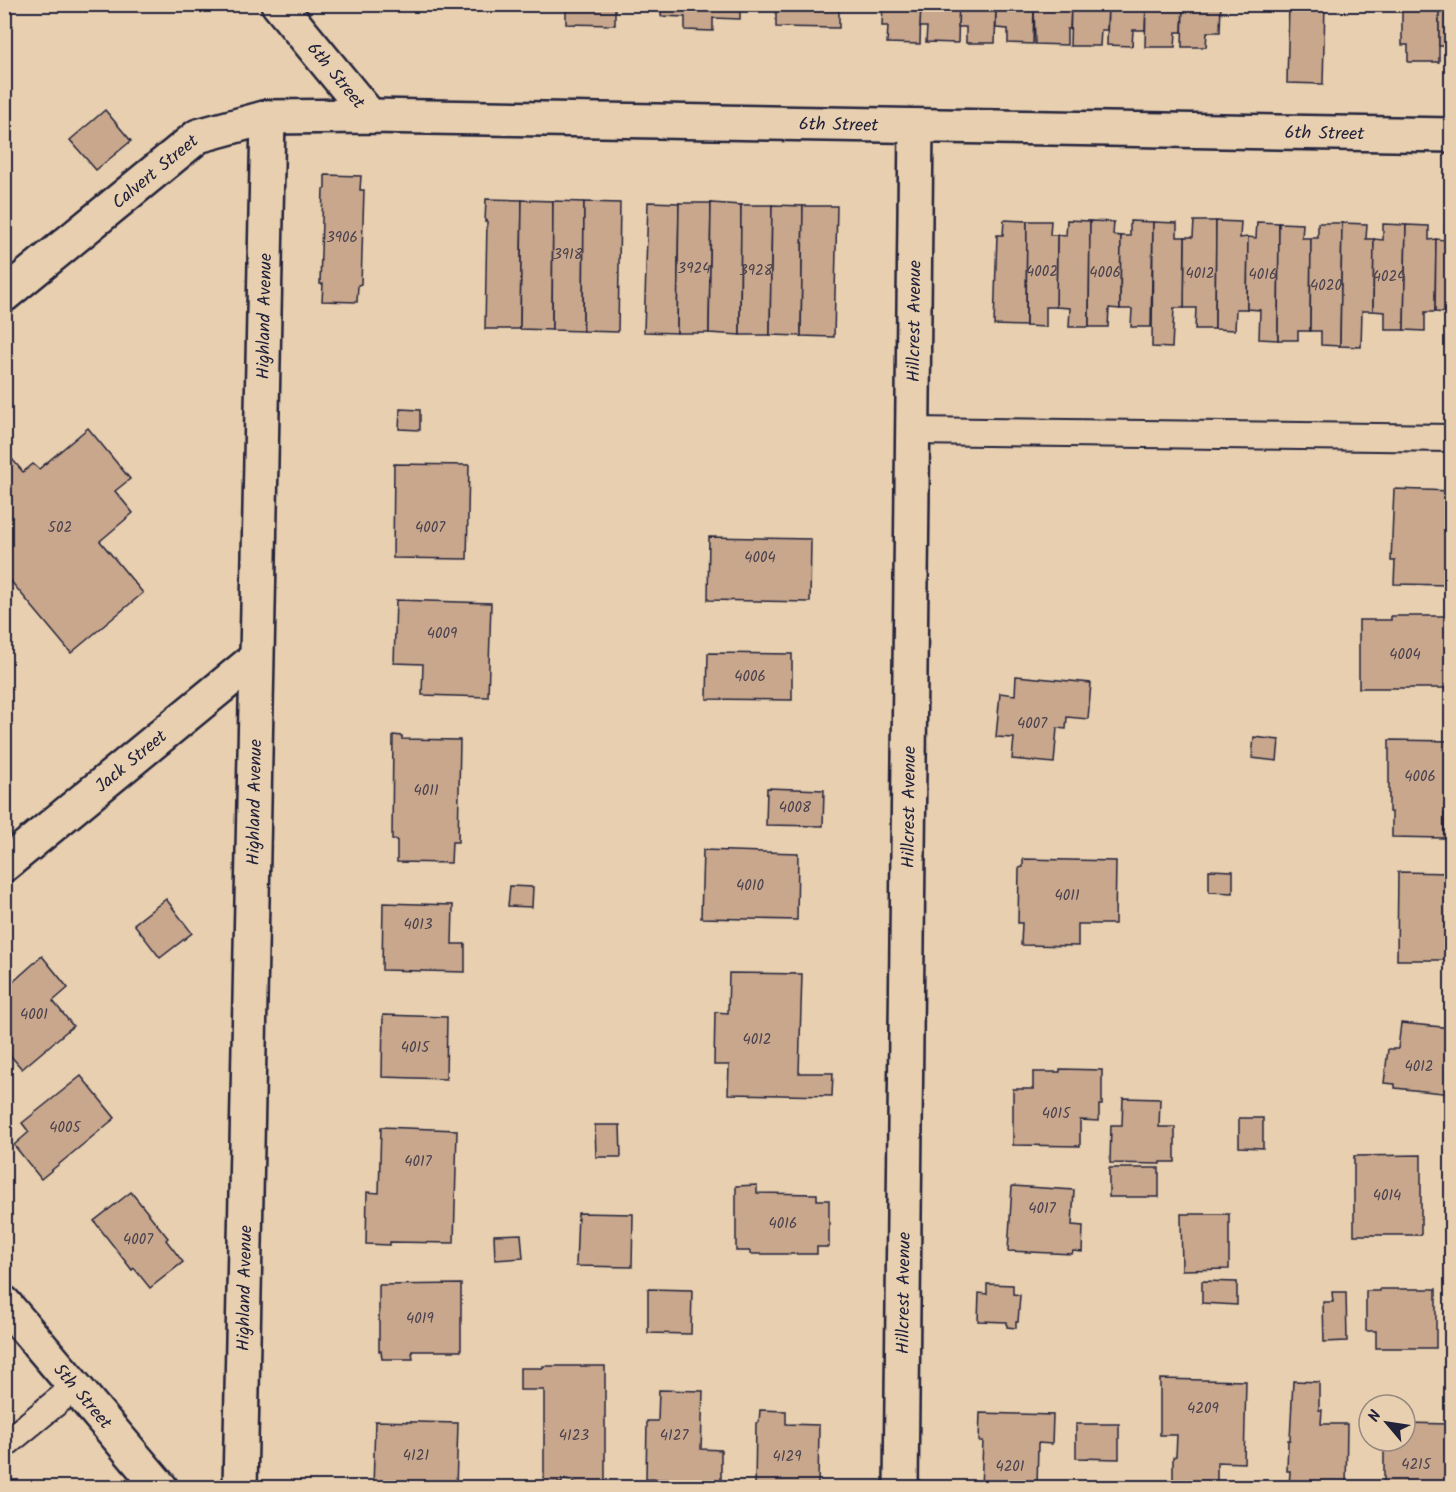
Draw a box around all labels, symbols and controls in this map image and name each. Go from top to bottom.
street label: 6th Street [299,36,372,117]
street label: 6th Street [799,111,880,141]
street label: 6th Street [1284,119,1366,149]
street label: Calvert Street [106,127,206,217]
house number: 3906 [326,226,358,250]
house number: 3918 [553,243,584,267]
street label: Highland Avenue [250,253,281,380]
house number: 3924 [678,257,710,281]
house number: 3928 [739,259,774,283]
street label: Hillcrest Avenue [900,260,931,382]
house number: 4002 [1026,260,1058,284]
house number: 4006 [1089,261,1121,285]
house number: 4012 [1185,262,1215,286]
house number: 4016 [1249,263,1277,287]
house number: 4024 [1373,265,1405,289]
house number: 4020 [1310,274,1342,298]
house number: 502 [48,516,72,540]
house number: 4007 [415,516,446,540]
house number: 4004 [744,546,776,570]
house number: 4009 [427,622,458,646]
house number: 4004 [1389,643,1421,667]
house number: 4006 [734,665,766,689]
house number: 4007 [1017,712,1048,736]
street label: Jack Street [89,723,175,801]
street label: Highland Avenue [240,739,271,866]
street label: Hillcrest Avenue [895,746,925,868]
house number: 4006 [1404,765,1436,789]
house number: 4011 [413,779,439,803]
house number: 4008 [779,796,812,820]
house number: 4010 [736,874,764,898]
house number: 4011 [1054,884,1080,908]
house number: 4013 [403,913,433,937]
house number: 4001 [20,1003,48,1027]
house number: 4012 [742,1028,772,1052]
house number: 4015 [401,1036,430,1060]
house number: 4012 [1404,1055,1434,1079]
house number: 4015 [1042,1102,1071,1126]
house number: 4005 [49,1116,82,1140]
house number: 4017 [404,1150,433,1174]
house number: 4014 [1373,1184,1401,1208]
house number: 4017 [1028,1197,1057,1221]
house number: 4016 [769,1212,797,1236]
street label: Highland Avenue [230,1225,261,1352]
house number: 4007 [123,1228,154,1252]
street label: Hillcrest Avenue [889,1232,920,1354]
house number: 4019 [406,1307,435,1331]
street label: 5th Street [45,1357,119,1437]
north arrow [1357,1393,1417,1453]
house number: 4209 [1187,1397,1220,1421]
text: N [1362,1406,1389,1427]
house number: 4123 [559,1424,590,1448]
house number: 4127 [660,1424,689,1448]
house number: 4121 [403,1444,429,1468]
house number: 4129 [772,1445,802,1469]
house number: 4215 [1401,1453,1432,1477]
house number: 4201 [995,1455,1025,1479]

